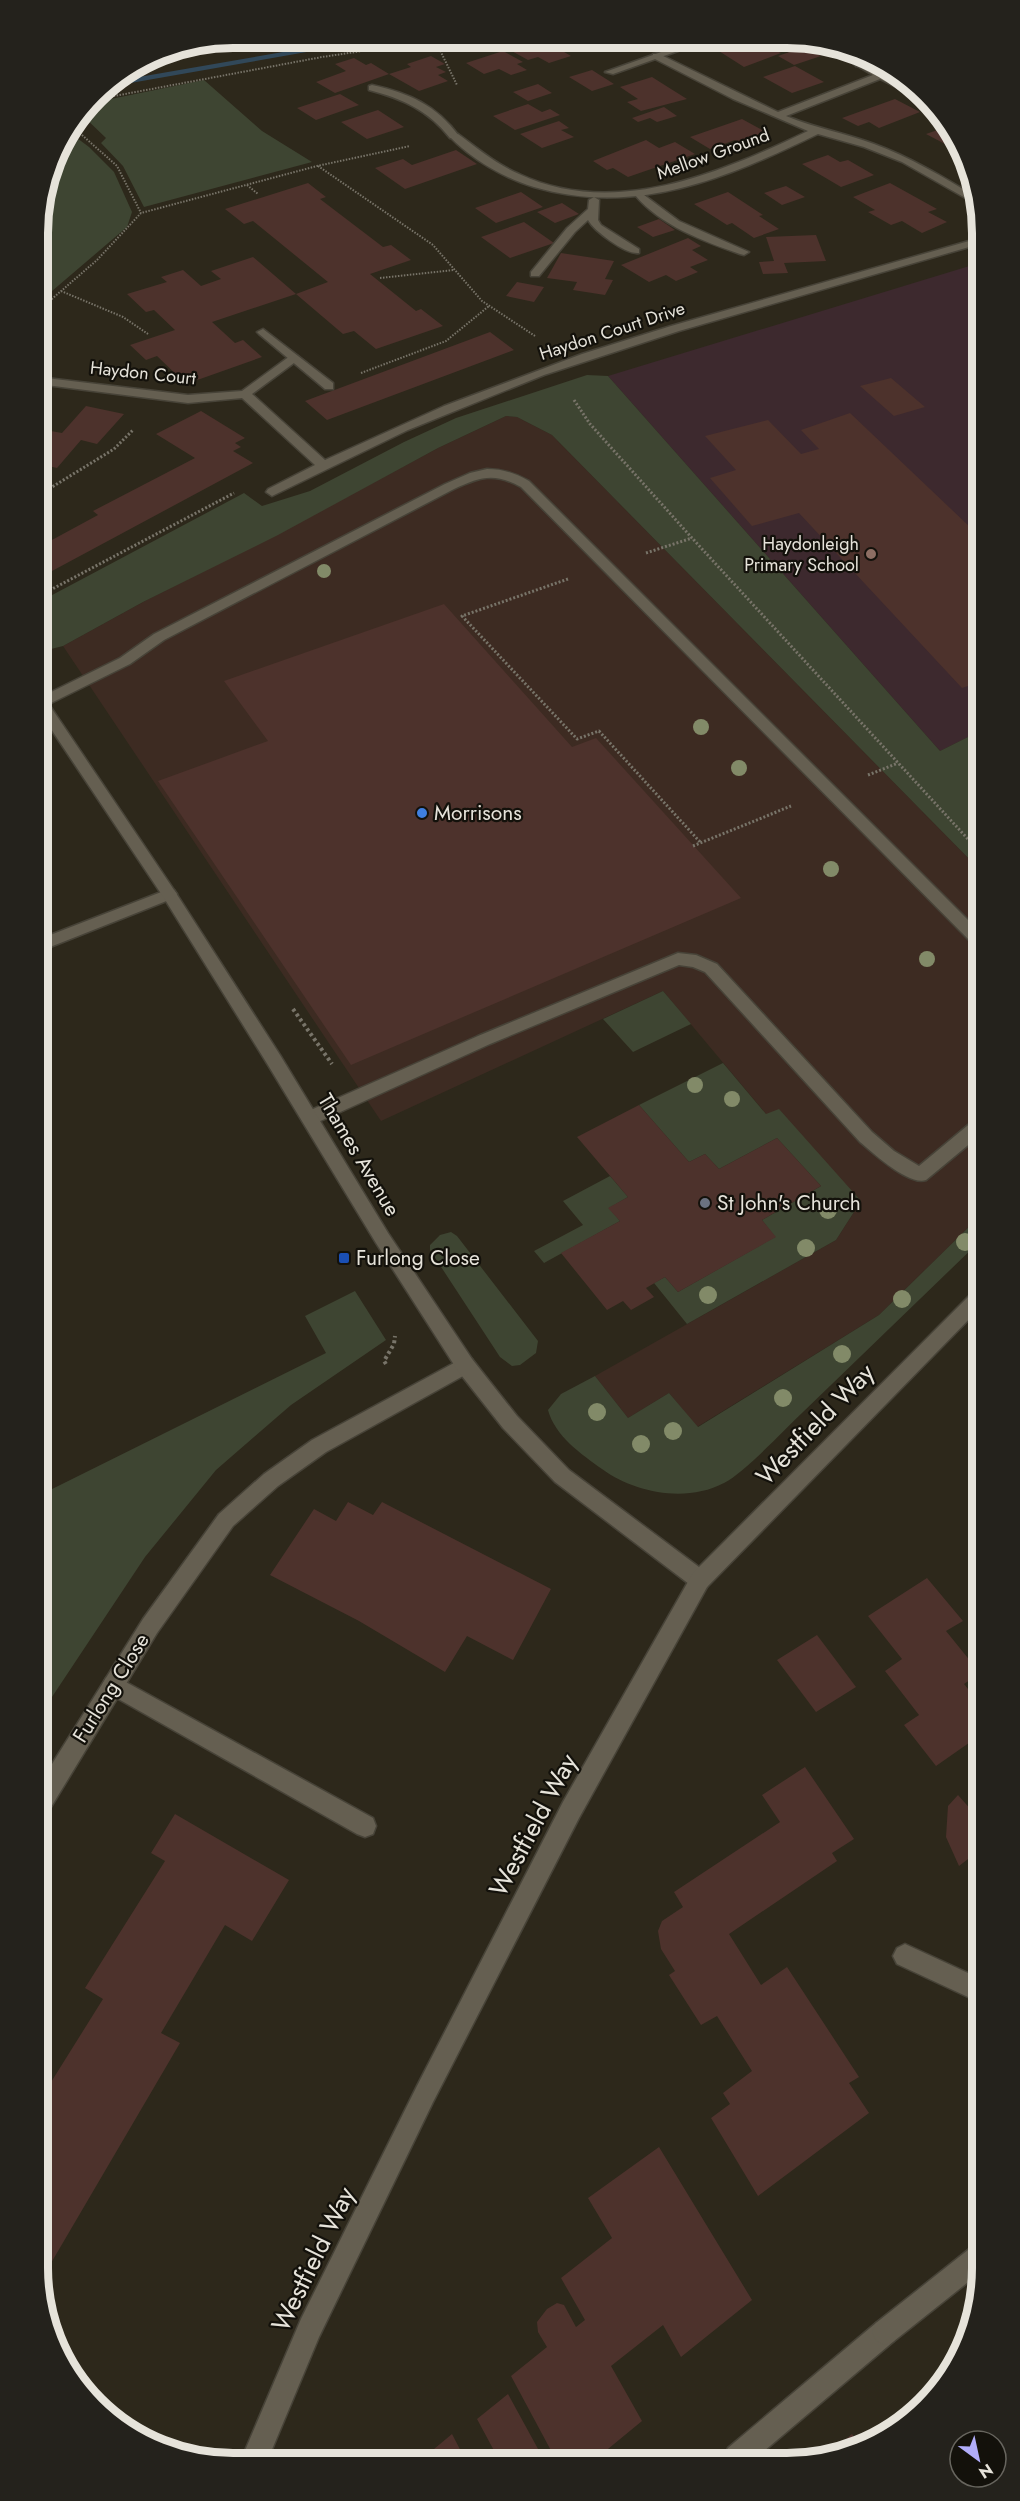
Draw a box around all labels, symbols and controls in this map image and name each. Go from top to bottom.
street label: Mellow Ground [653,122,773,186]
street label: Haydon Court Drive [536,295,688,367]
street label: Haydon Court [89,355,198,392]
place label: Haydonleigh Primary School [744,531,859,578]
marker: Haydonleigh Primary School [864,547,878,561]
place label: Morrisons [434,798,522,828]
marker: Morrisons [415,806,429,820]
street label: Thames Avenue [311,1088,408,1222]
place label: St John's Church [717,1188,861,1218]
marker: St John's Church [698,1196,712,1210]
place label: Furlong Close [356,1243,480,1273]
marker: Furlong Close [337,1251,351,1265]
street label: Westfield Way [747,1354,884,1494]
street label: Furlong Close [65,1627,157,1748]
street label: Westfield Way [479,1746,587,1903]
street label: Westfield Way [262,2180,365,2338]
north arrow [948,2429,1008,2489]
text: N [974,2458,997,2484]

